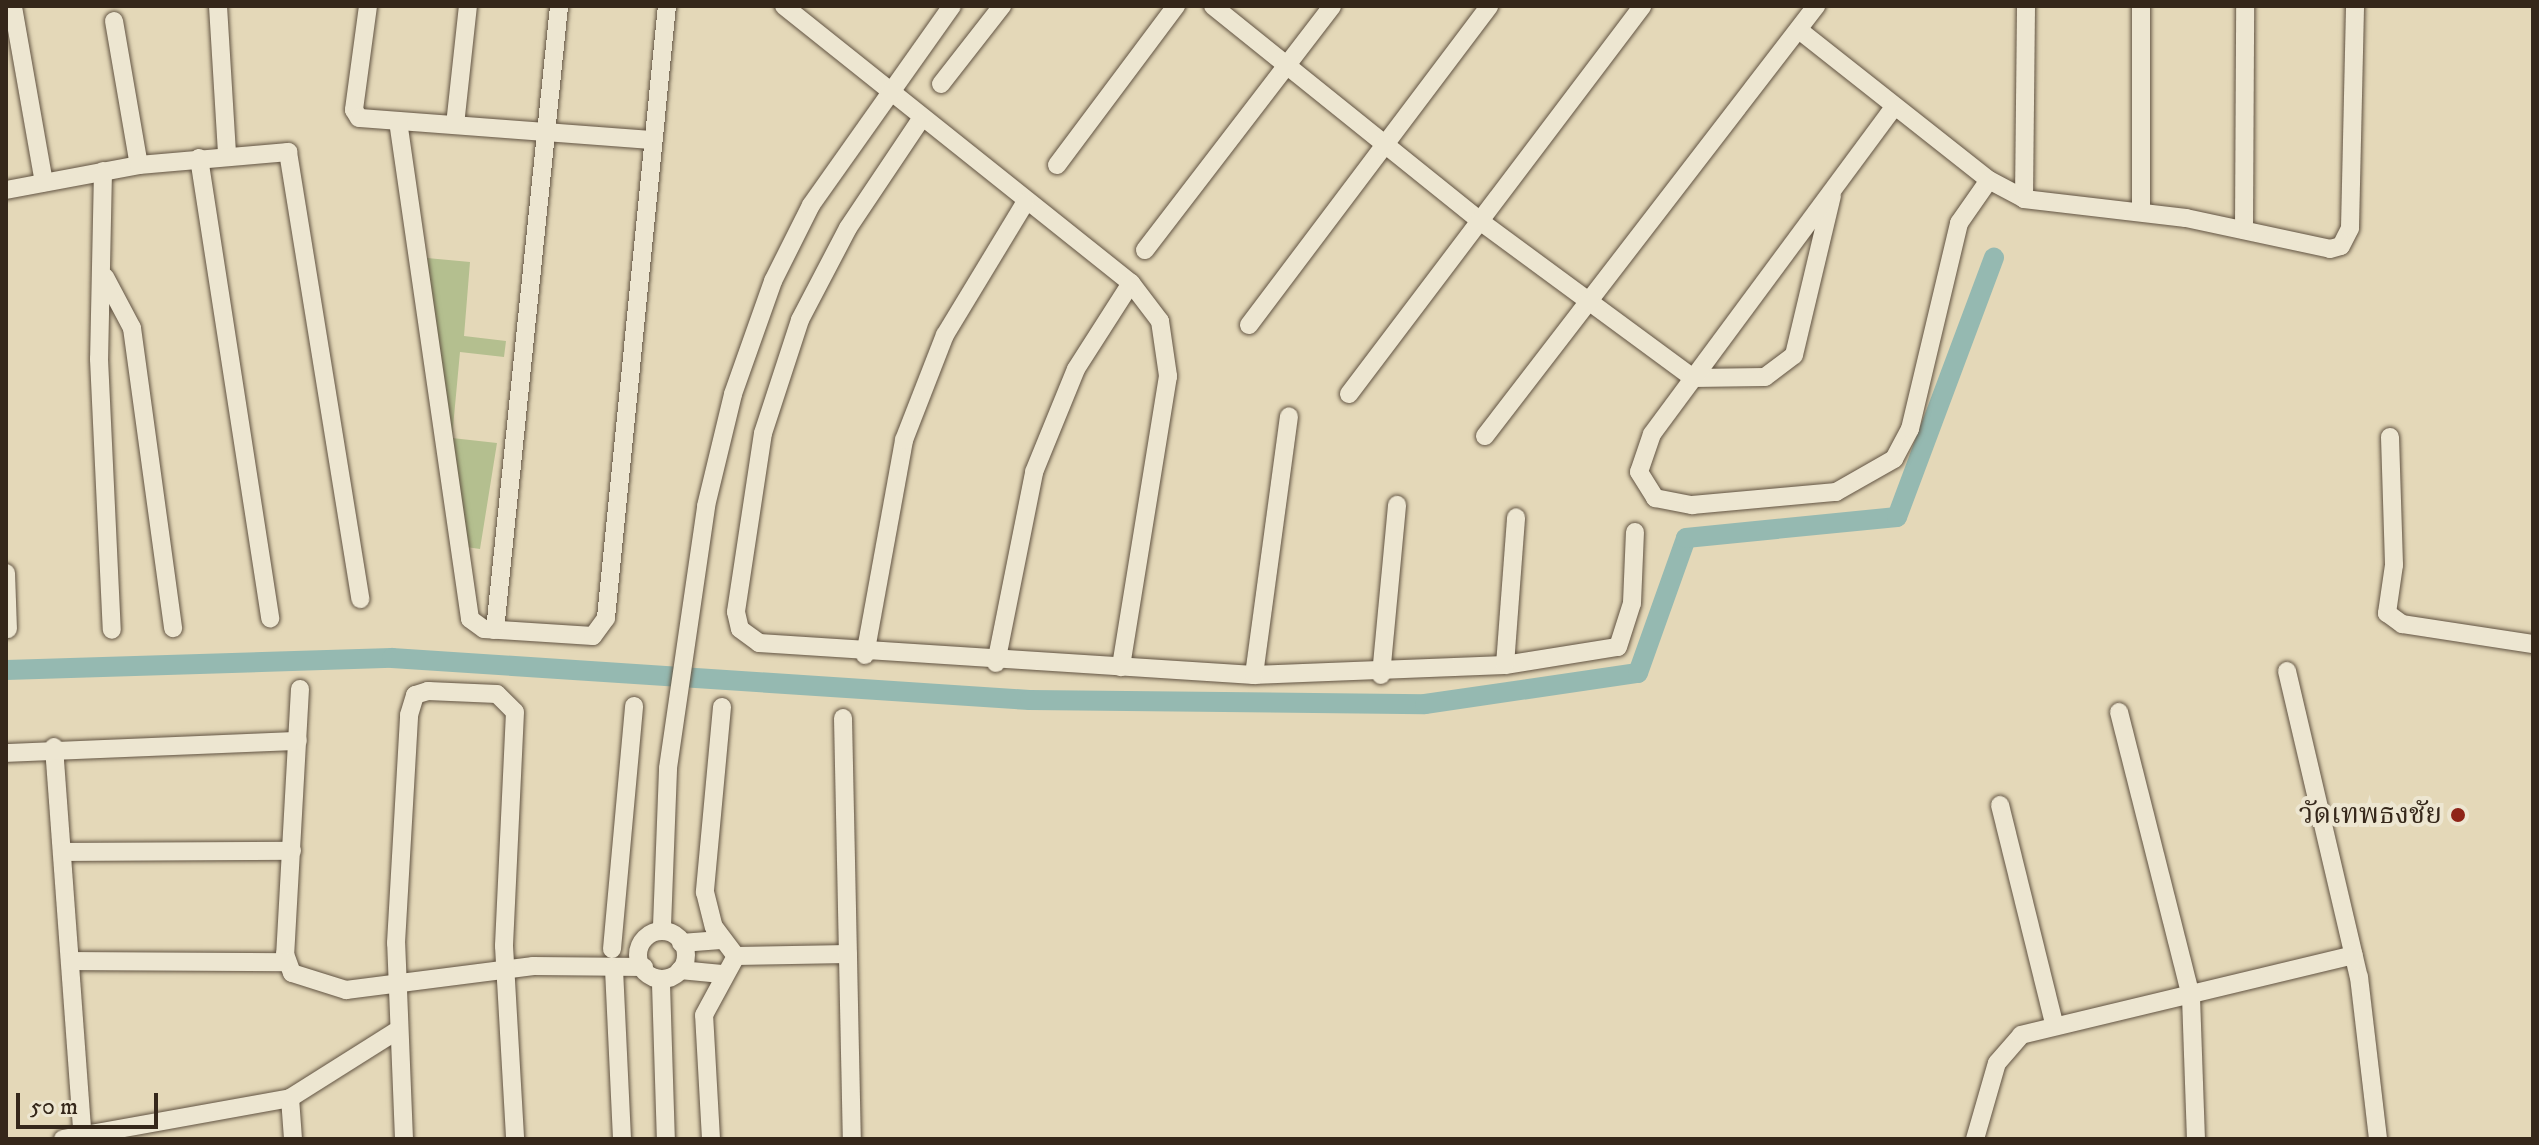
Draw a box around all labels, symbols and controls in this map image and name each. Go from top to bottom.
place label: วัดเทพธงชัย [2299,798,2442,832]
marker: วัดเทพธงชัย [2449,806,2467,824]
scale bar [20,1077,162,1127]
text: 50 m [30,1092,78,1122]

